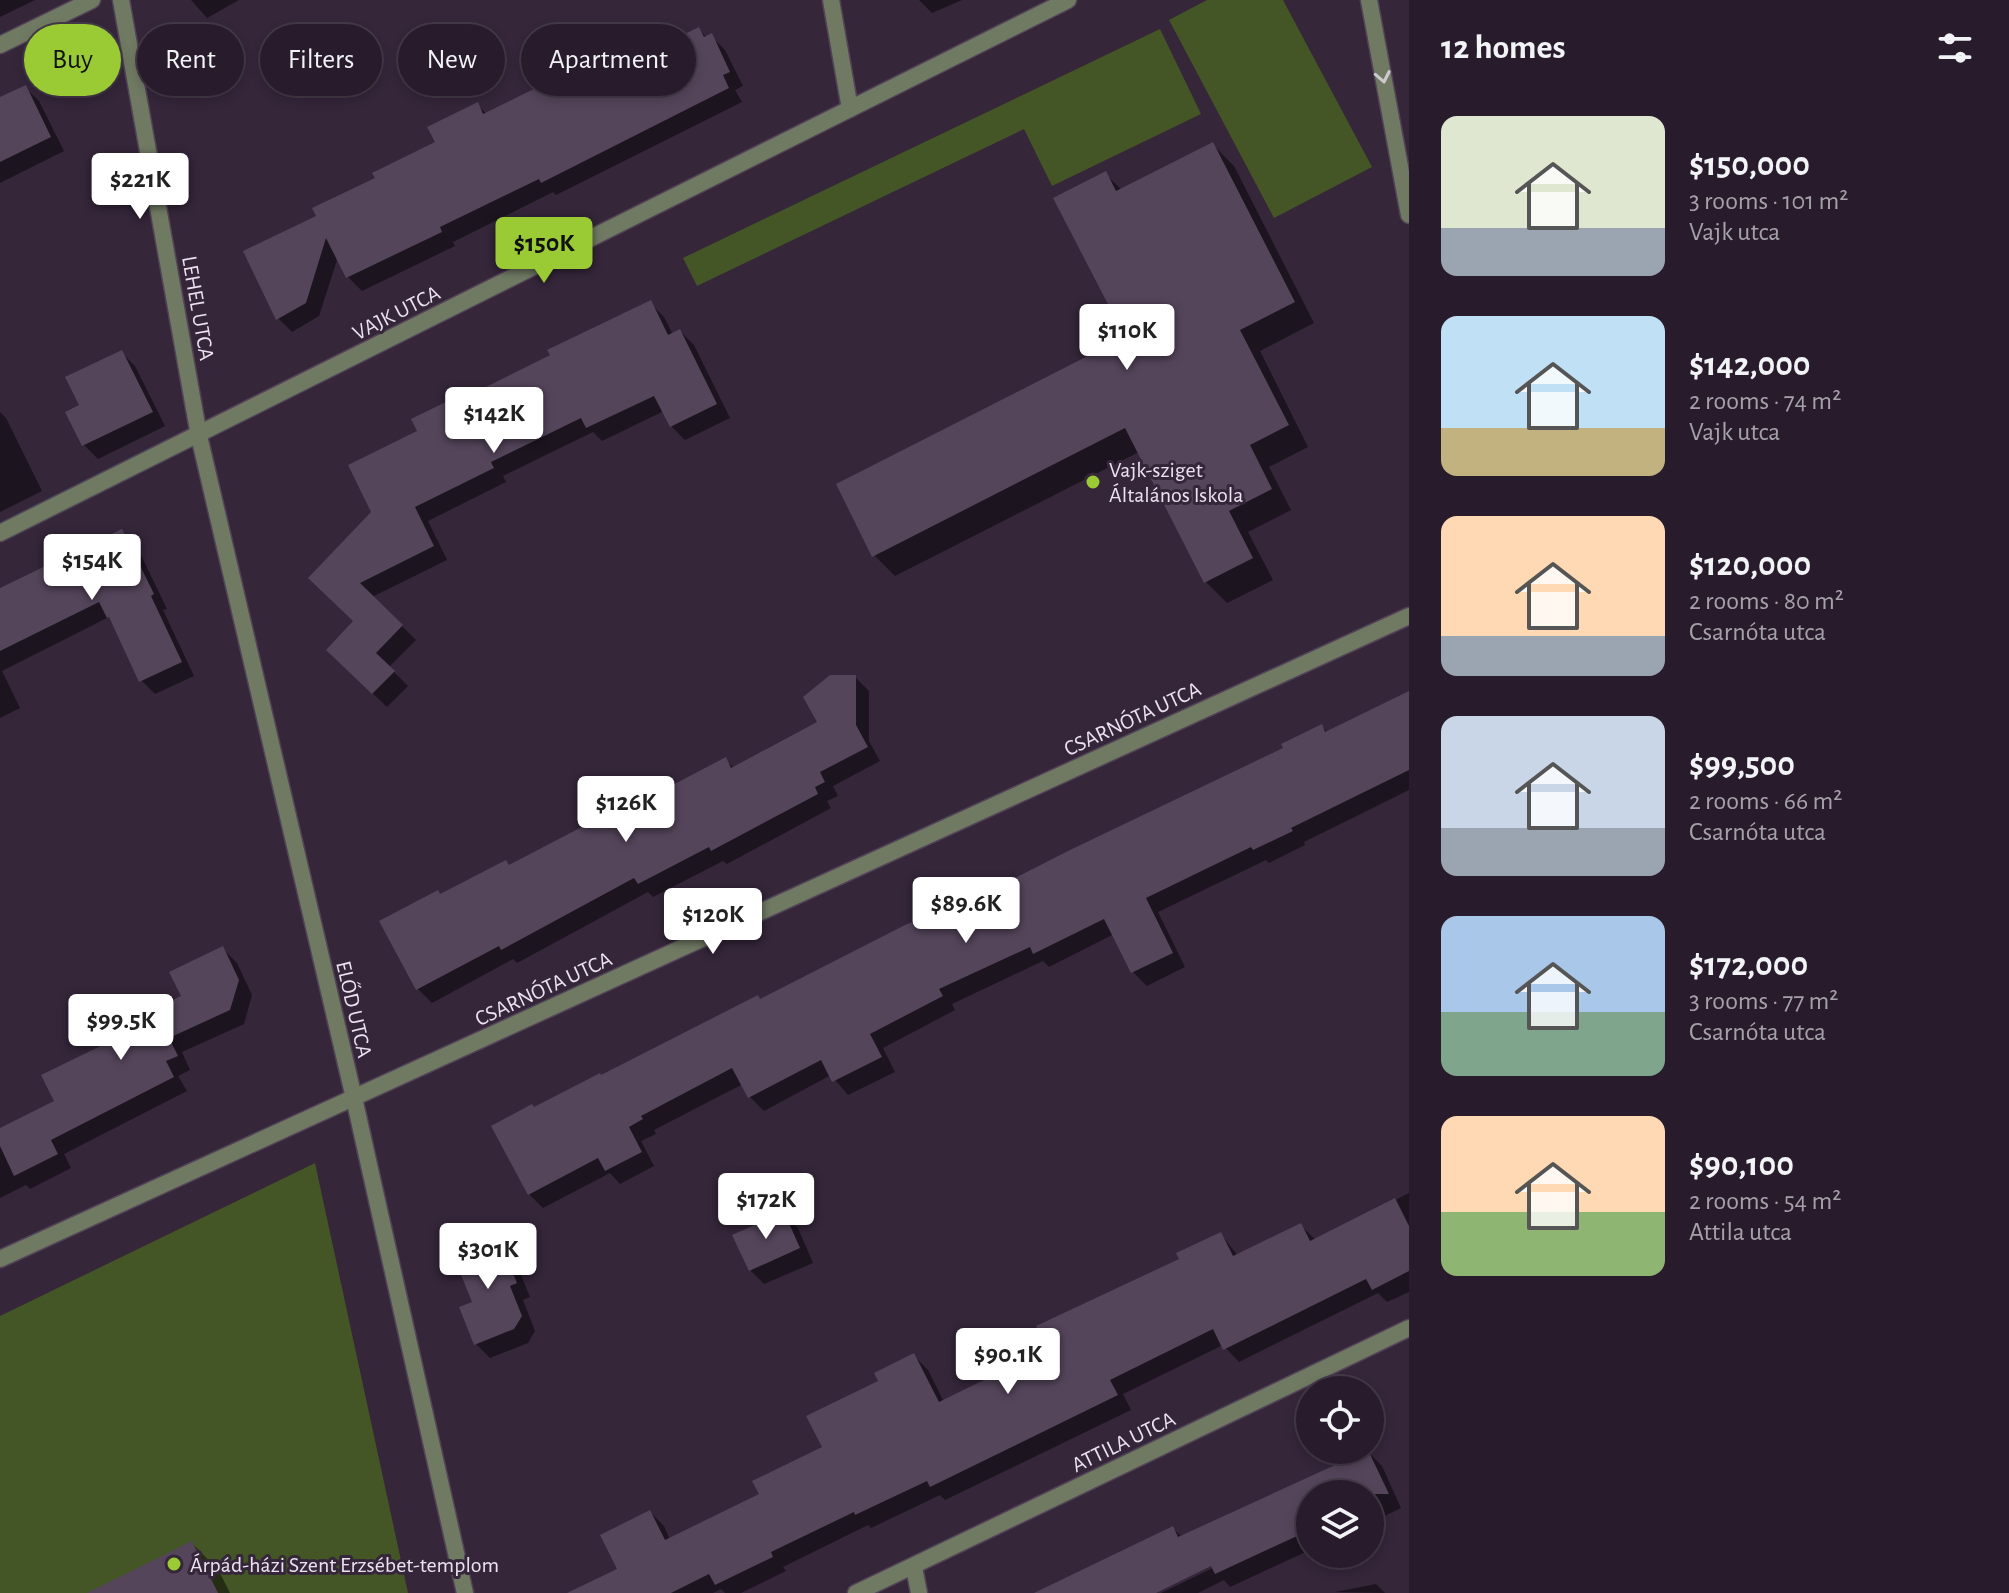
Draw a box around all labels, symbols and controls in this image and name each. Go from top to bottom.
chip: Buy [24,24,121,96]
chip: Rent [137,24,244,96]
chip: Filters [260,24,382,96]
chip: New [398,24,505,96]
chip: Apartment [521,24,696,96]
icon: filters [1933,26,1977,70]
text: 12 homes [1441,31,1566,65]
one-way arrow [1374,70,1391,83]
icon: home [1505,148,1601,244]
text: $150,000 [1689,148,1810,182]
pin: $221K [84,153,196,221]
text: $221K [110,166,170,192]
text: 3 rooms · 101 m² [1689,188,1848,214]
pin: $150K [488,217,600,285]
text: Vajk utca [1689,219,1780,245]
text: $150K [513,230,575,256]
street label: LEHEL UTCA [178,254,218,363]
street label: VAJK UTCA [349,281,444,344]
pin: $110K [1071,304,1183,372]
text: $110K [1097,317,1157,343]
icon: home [1505,348,1601,444]
text: $142,000 [1689,348,1811,382]
pin: $142K [438,387,550,455]
text: 2 rooms · 74 m² [1689,388,1841,414]
text: $142K [463,400,525,426]
text: Vajk utca [1689,419,1780,445]
place label: Vajk-sziget Általános Iskola [1109,459,1243,506]
marker: Vajk-sziget Általános Iskola [1084,473,1102,491]
pin: $154K [36,534,148,602]
text: $154K [62,547,122,573]
icon: home [1505,548,1601,644]
text: $120,000 [1689,548,1811,582]
text: 2 rooms · 80 m² [1689,588,1844,614]
text: Csarnóta utca [1689,619,1826,645]
street label: CSARNÓTA UTCA [1060,677,1204,760]
icon: home [1505,748,1601,844]
text: $99,500 [1689,748,1795,782]
pin: $126K [570,776,682,844]
text: 2 rooms · 66 m² [1689,788,1842,814]
text: $126K [595,789,657,815]
text: Csarnóta utca [1689,819,1826,845]
pin: $89.6K [901,877,1031,945]
pin: $120K [657,888,769,956]
text: $89.6K [931,890,1001,916]
text: $120K [682,901,744,927]
street label: CSARNÓTA UTCA [471,947,615,1030]
icon: home [1505,948,1601,1044]
text: $172,000 [1689,948,1808,982]
street label: ELŐD UTCA [332,958,377,1060]
text: 3 rooms · 77 m² [1689,988,1838,1014]
pin: $99.5K [56,994,186,1062]
text: $99.5K [86,1007,156,1033]
text: Csarnóta utca [1689,1019,1826,1045]
icon: home [1505,1148,1601,1244]
text: $90,100 [1689,1148,1794,1182]
pin: $172K [710,1173,822,1241]
text: $172K [736,1186,796,1212]
text: 2 rooms · 54 m² [1689,1188,1841,1214]
text: Attila utca [1689,1219,1792,1245]
pin: $301K [432,1223,544,1291]
text: $301K [458,1236,519,1262]
pin: $90.1K [943,1328,1073,1396]
text: $90.1K [974,1341,1042,1367]
map controls [1296,1376,1384,1568]
button: locate [1296,1376,1384,1464]
street label: ATTILA UTCA [1068,1407,1179,1476]
button: layers [1296,1480,1384,1568]
place label: Árpád-házi Szent Erzsébet-templom [190,1553,499,1576]
marker: Árpád-házi Szent Erzsébet-templom [165,1555,183,1573]

